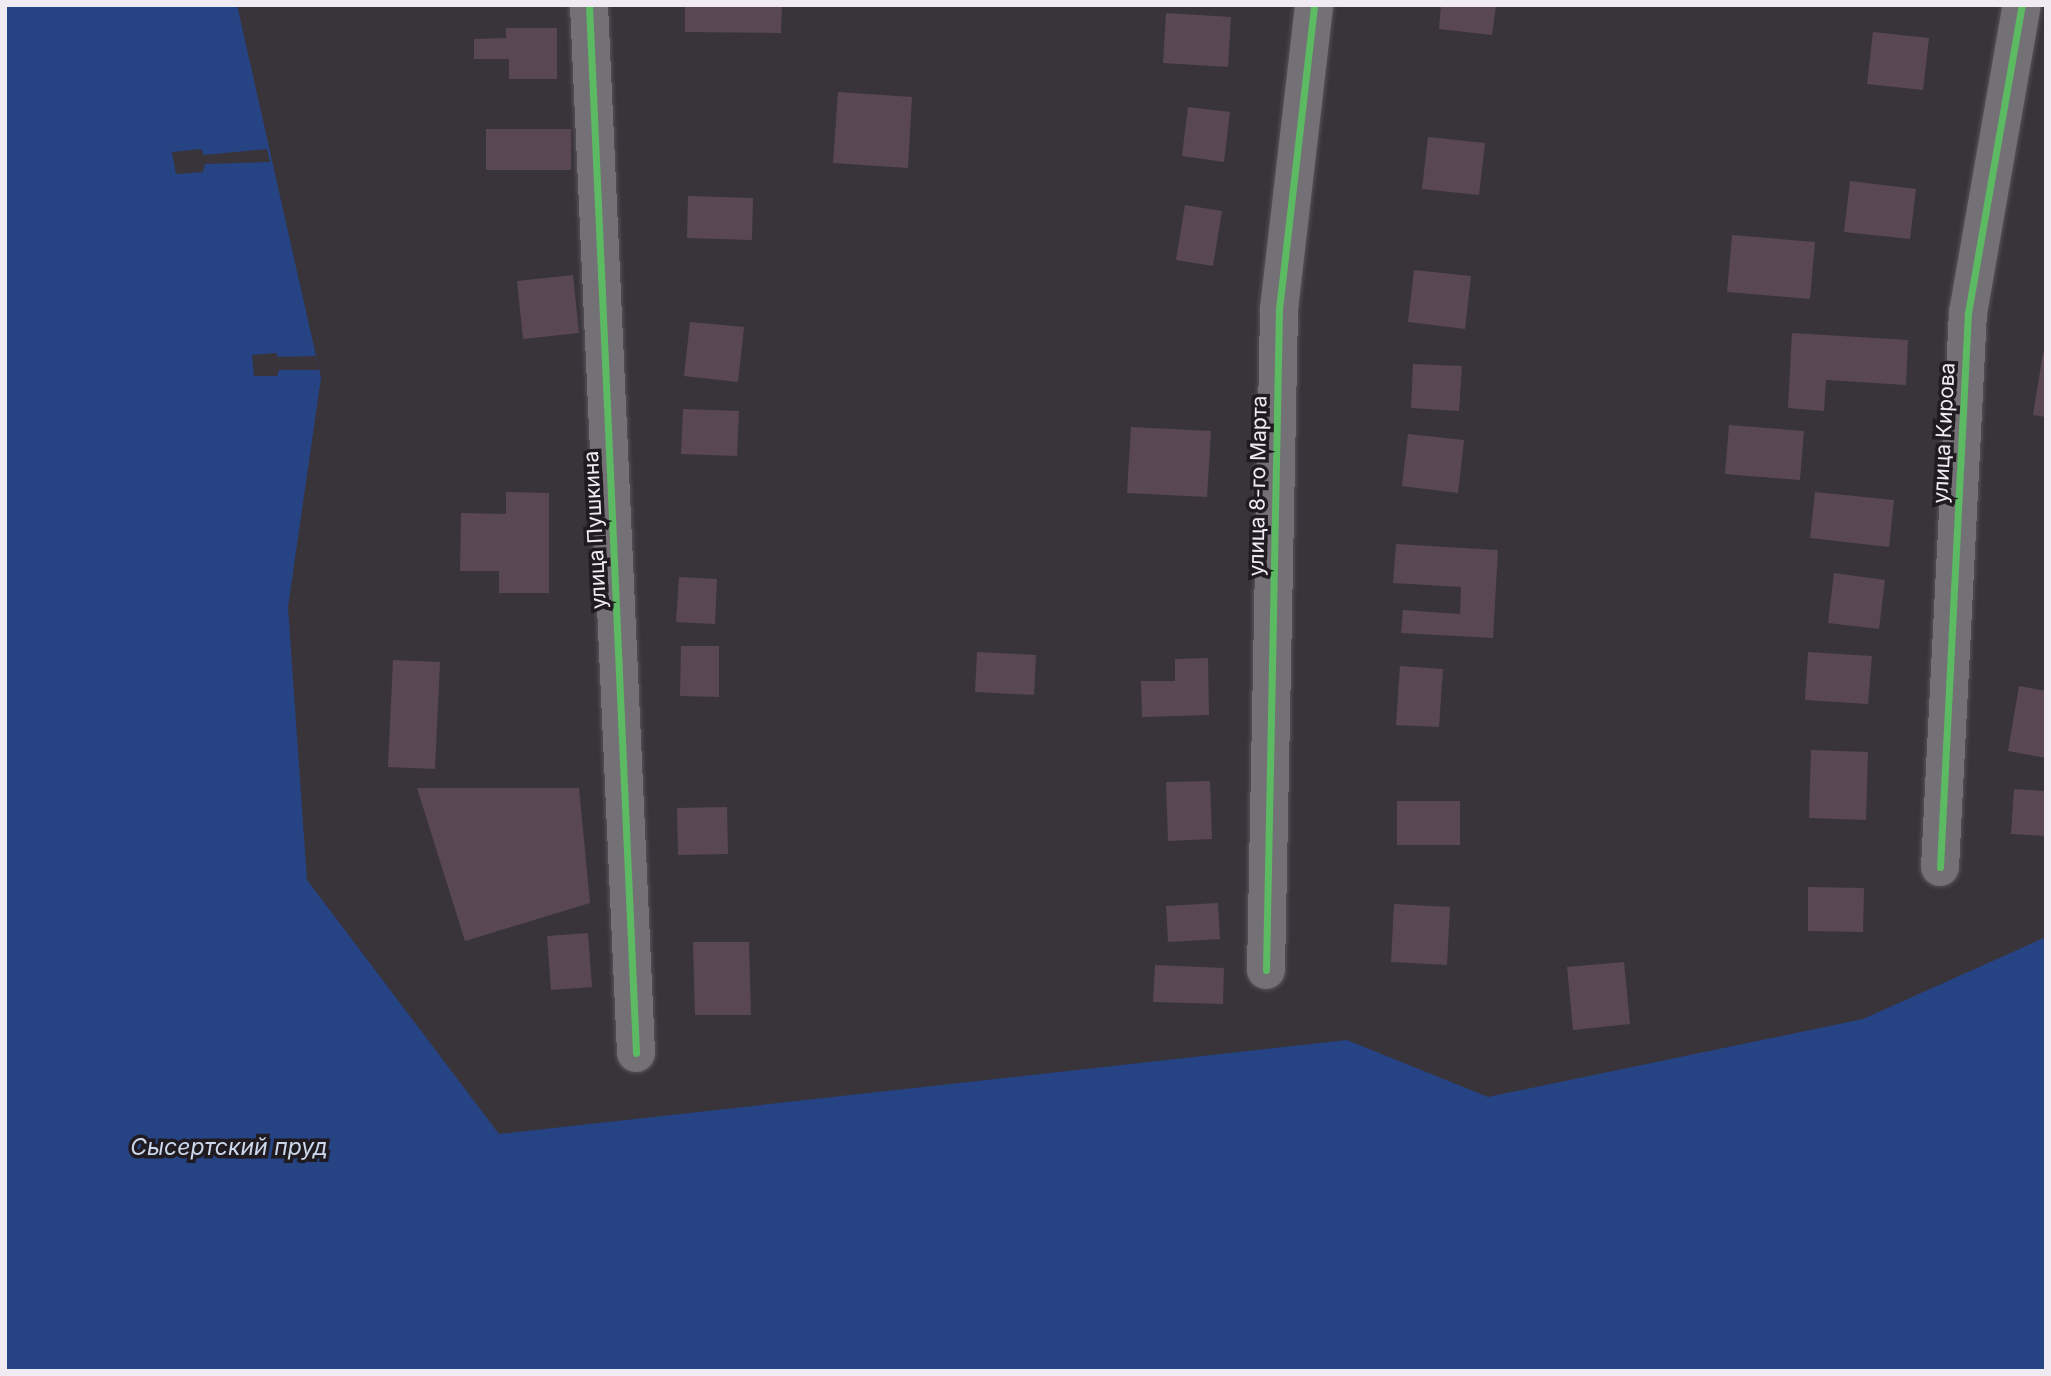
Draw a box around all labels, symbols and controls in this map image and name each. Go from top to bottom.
street label: улица Кирова [1928,362,1960,504]
street label: улица 8-го Марта [1244,395,1272,577]
street label: улица Пушкина [578,450,612,610]
water label: Сысертский пруд [130,1133,328,1161]

